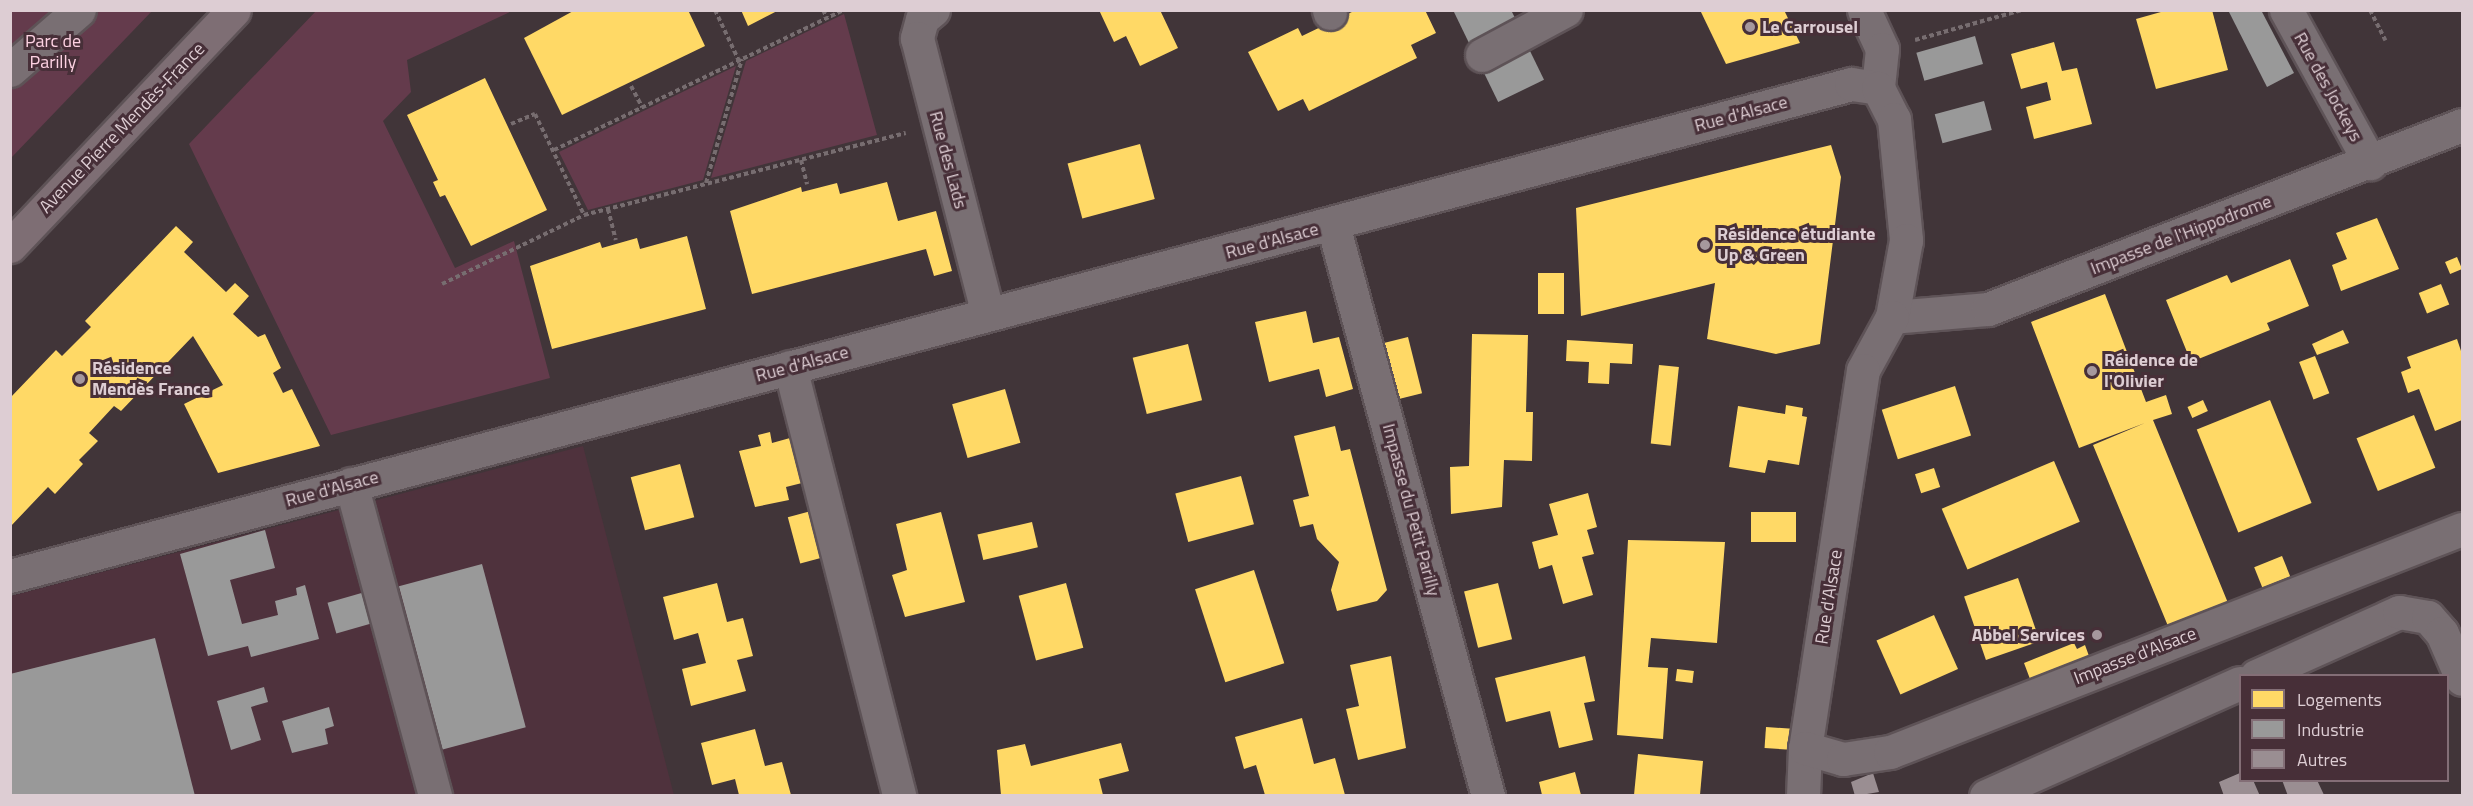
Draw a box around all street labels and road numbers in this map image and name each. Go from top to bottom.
street label: Rue des Jockeys [2289,29,2367,145]
street label: Avenue Pierre Mendès-France [35,38,209,218]
street label: Rue d'Alsace [1692,91,1790,137]
street label: Rue des Lads [925,109,971,211]
street label: Impasse de l'Hippodrome [2087,191,2275,279]
street label: Rue d'Alsace [1223,218,1321,264]
street label: Rue d'Alsace [753,341,851,387]
street label: Impasse du Petit Parilly [1378,421,1444,599]
street label: Rue d'Alsace [283,466,381,512]
street label: Rue d'Alsace [1811,548,1847,646]
street label: Impasse d'Alsace [2071,623,2199,689]

